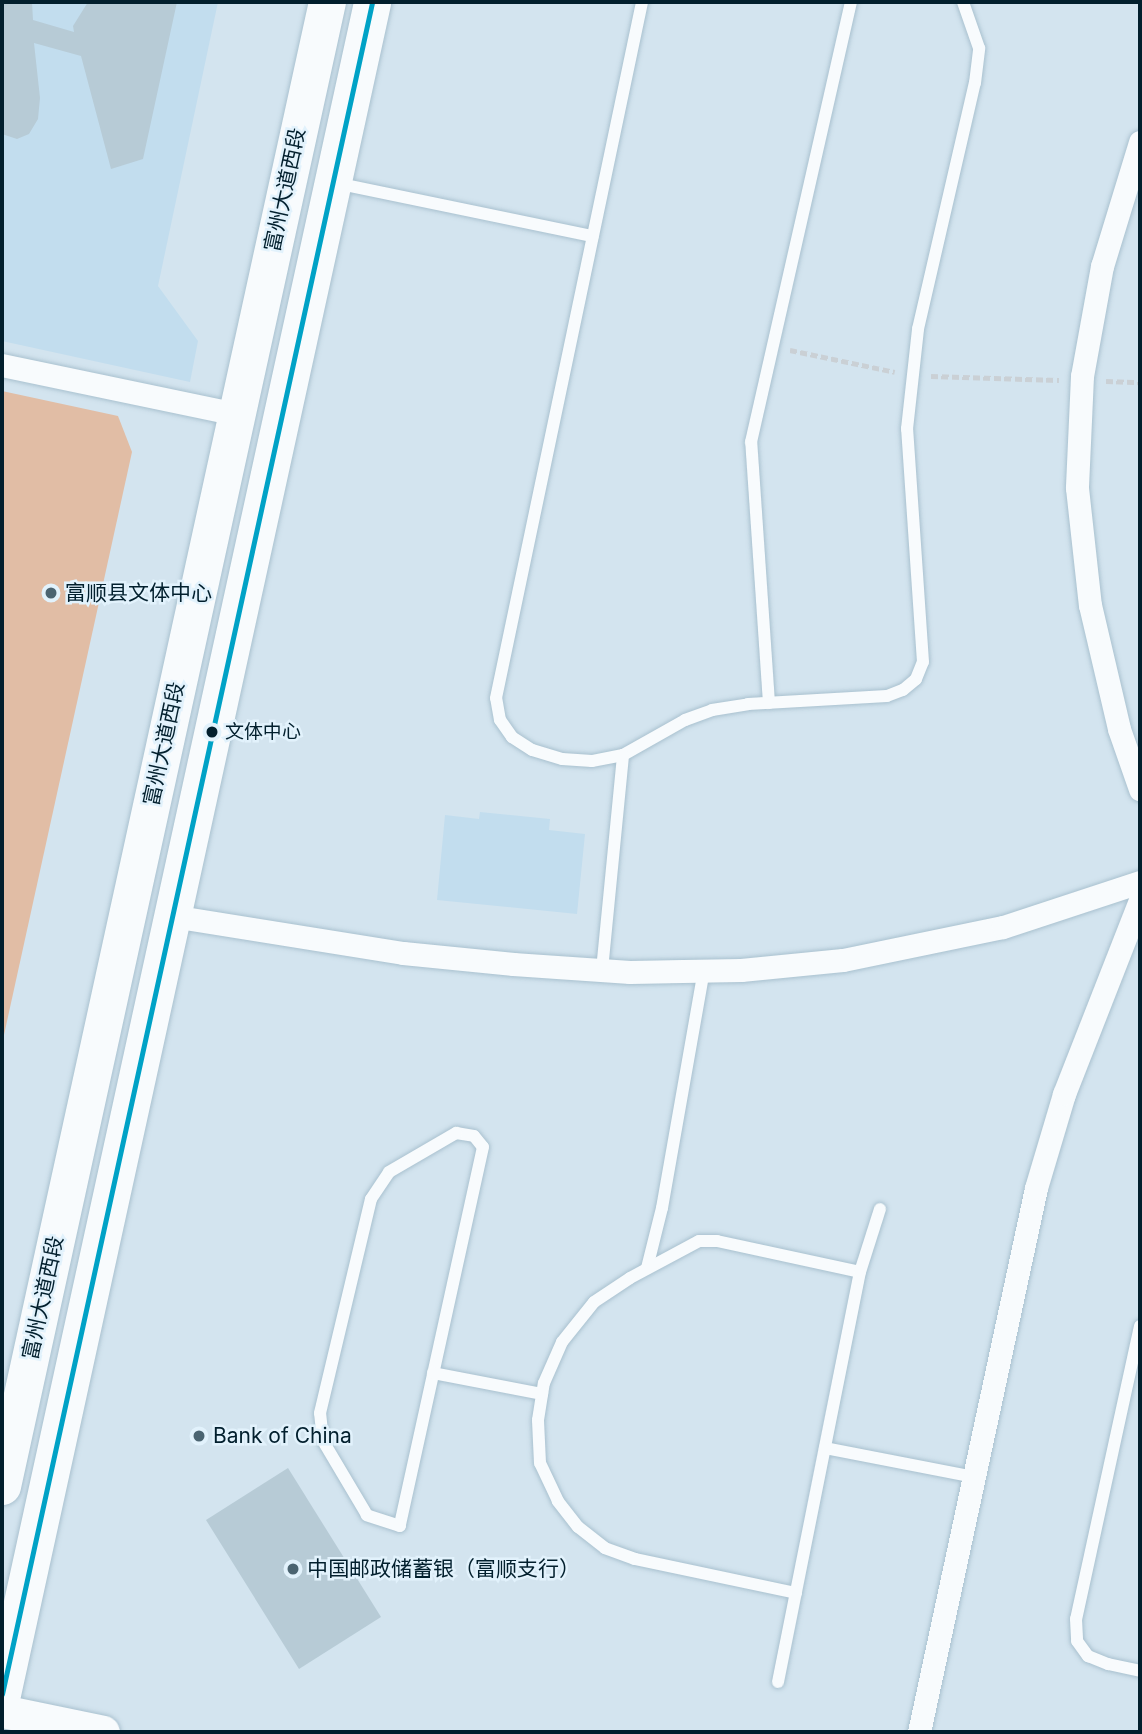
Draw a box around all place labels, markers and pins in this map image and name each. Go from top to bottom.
place label: 富顺县文体中心 [65,580,212,606]
marker: 富顺县文体中心 [43,585,59,601]
place label: 文体中心 [225,721,301,743]
marker: 文体中心 [205,725,219,739]
place label: Bank of China [213,1423,352,1449]
marker: Bank of China [191,1428,207,1444]
place label: 中国邮政储蓄银（富顺支行） [307,1556,580,1582]
marker: 中国邮政储蓄银（富顺支行） [285,1561,301,1577]

